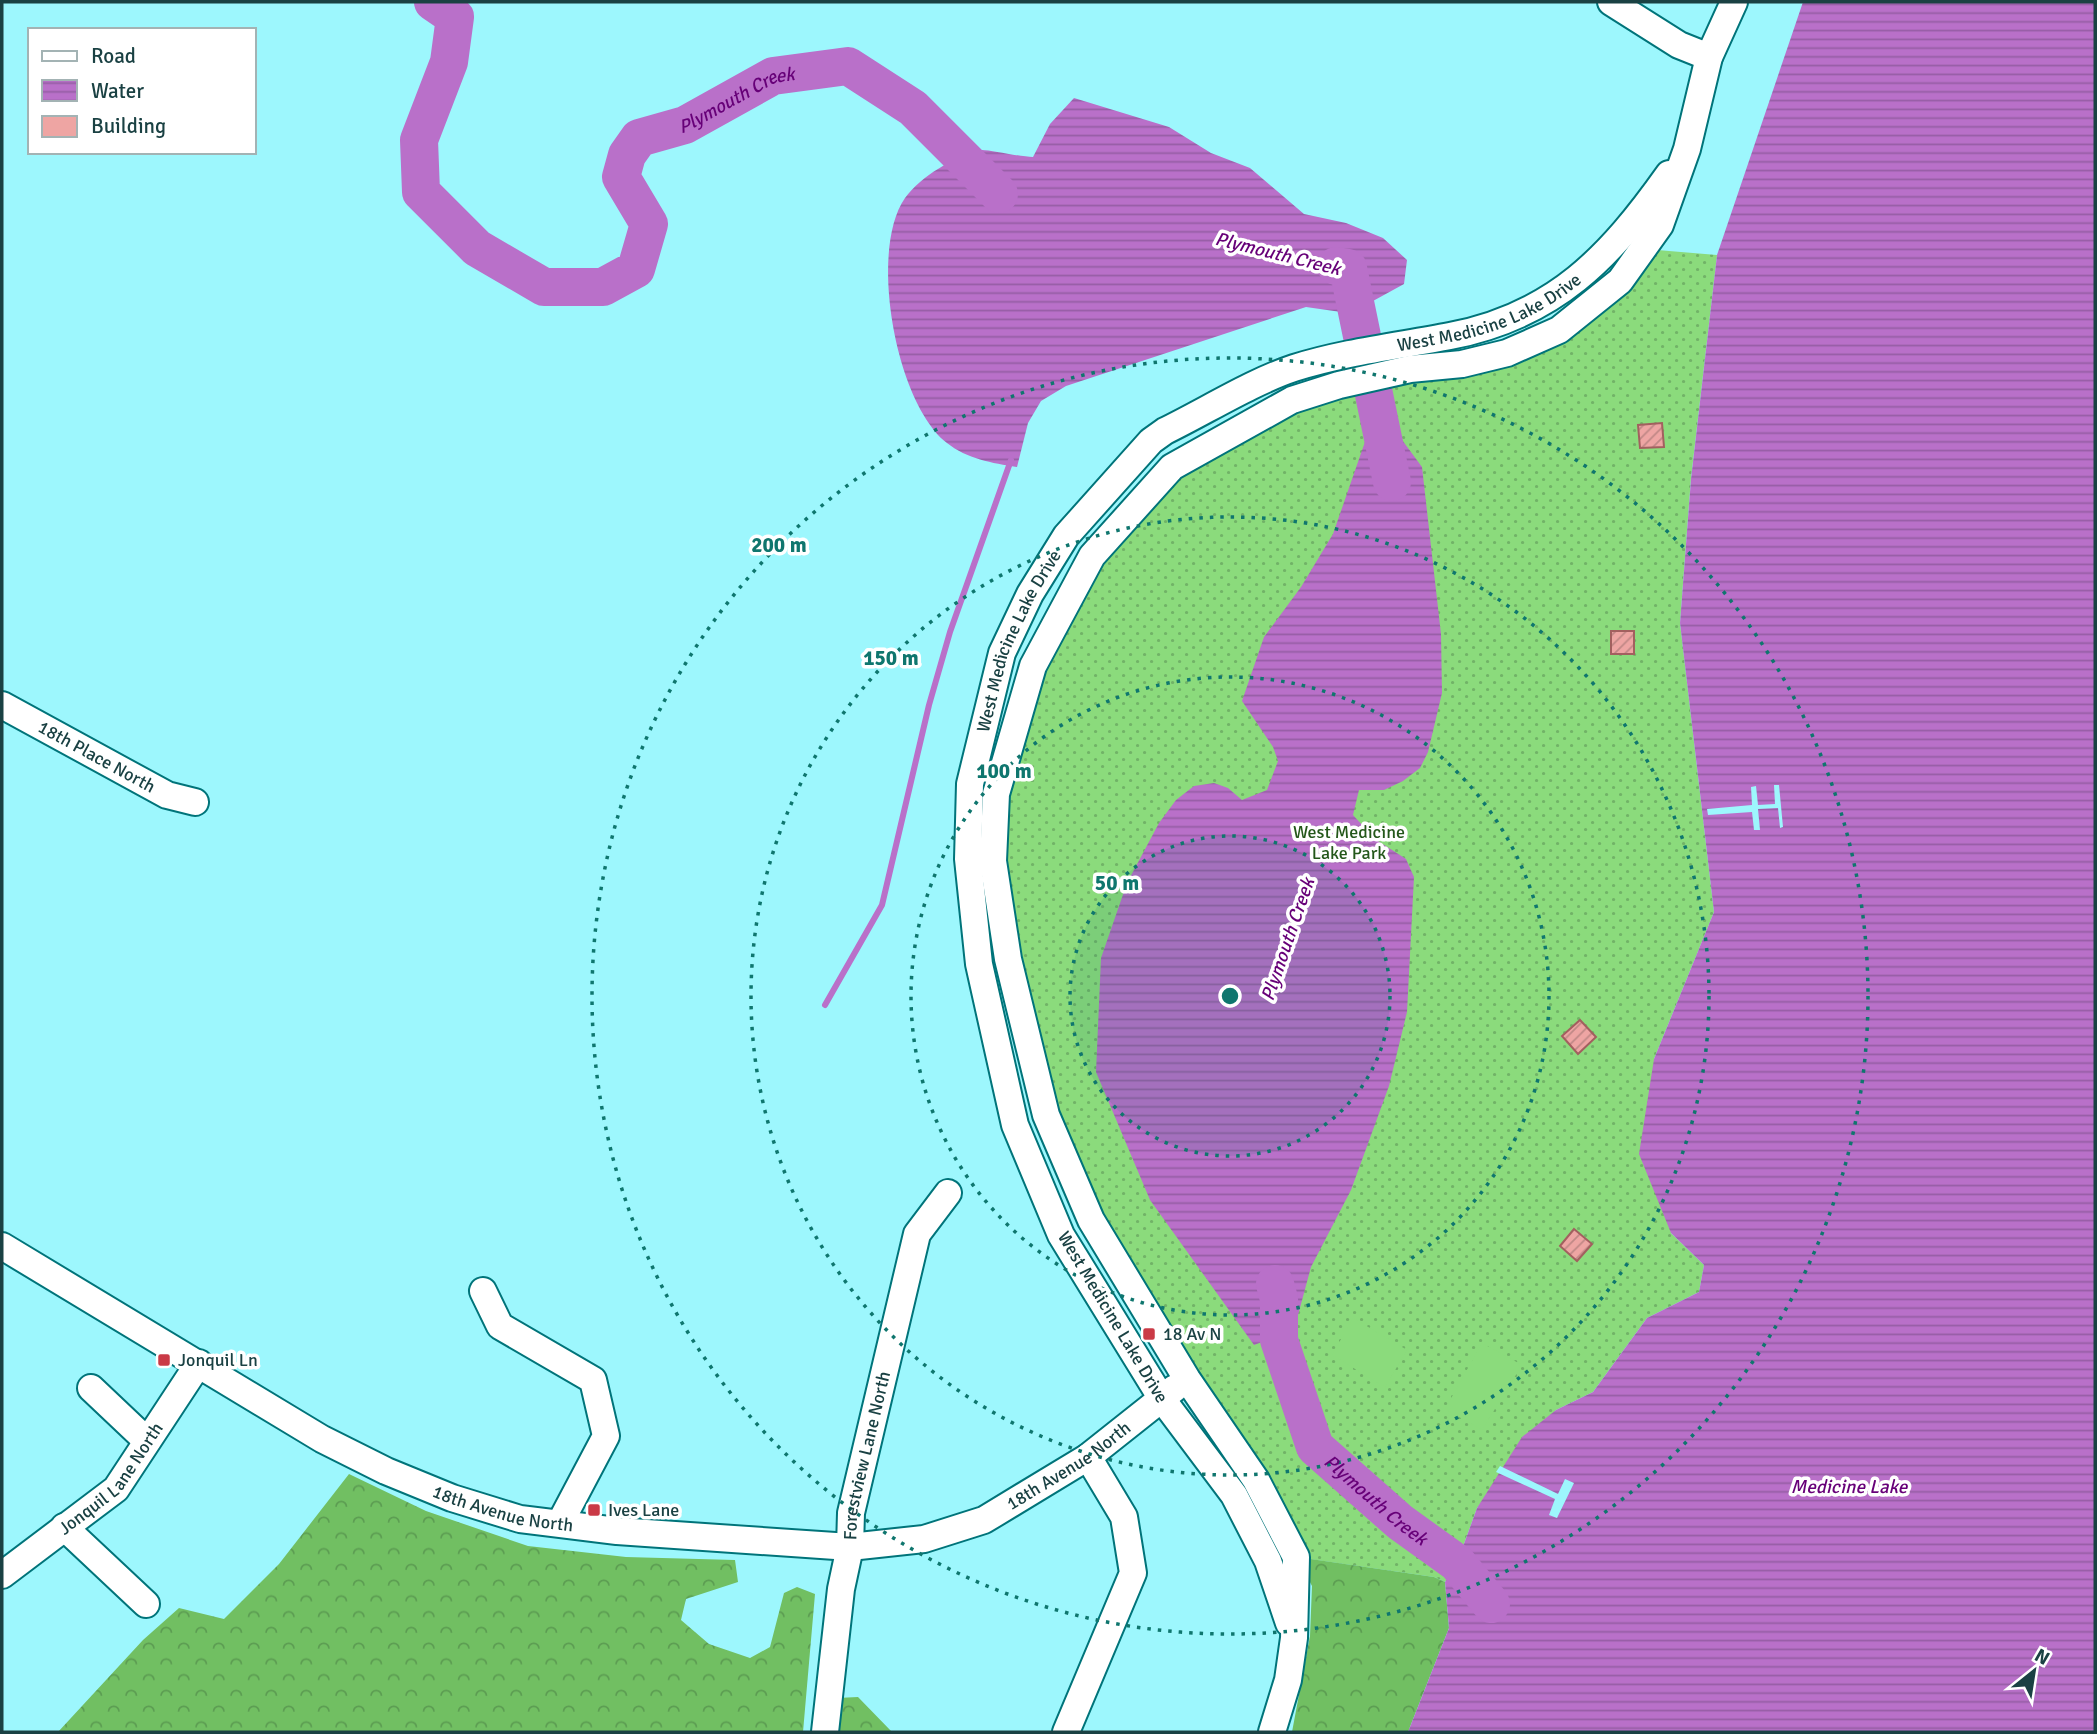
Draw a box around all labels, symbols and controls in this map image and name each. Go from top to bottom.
legend [28,28,256,154]
text: Road [91,43,136,69]
water label: Plymouth Creek [676,62,798,139]
text: Water [91,78,144,104]
text: Building [91,113,166,139]
water label: Plymouth Creek [1213,227,1344,281]
street label: West Medicine Lake Drive [1396,269,1585,356]
text: 200 m [751,532,807,558]
street label: West Medicine Lake Drive [972,546,1066,734]
text: 150 m [863,645,919,671]
street label: 18th Place North [34,716,159,798]
text: 100 m [976,758,1032,784]
park label: West Medicine Lake Park [1293,821,1405,864]
text: 50 m [1095,870,1139,896]
water label: Plymouth Creek [1256,873,1321,1004]
centre of rings [1218,984,1242,1008]
street label: West Medicine Lake Drive [1053,1227,1173,1407]
place label: 18 Av N [1163,1323,1222,1345]
marker: 18 Av N [1141,1326,1157,1342]
place label: Jonquil Ln [178,1349,258,1371]
marker: Jonquil Ln [156,1352,172,1368]
street label: Forestview Lane North [839,1369,895,1540]
street label: 18th Avenue North [1003,1416,1135,1515]
street label: Jonquil Lane North [54,1418,168,1539]
water label: Plymouth Creek [1319,1450,1433,1552]
water label: Medicine Lake [1791,1475,1909,1499]
street label: 18th Avenue North [429,1480,575,1536]
place label: Ives Lane [608,1499,679,1521]
marker: Ives Lane [586,1502,602,1518]
north arrow [1999,1636,2069,1706]
text: N [2030,1643,2054,1671]

